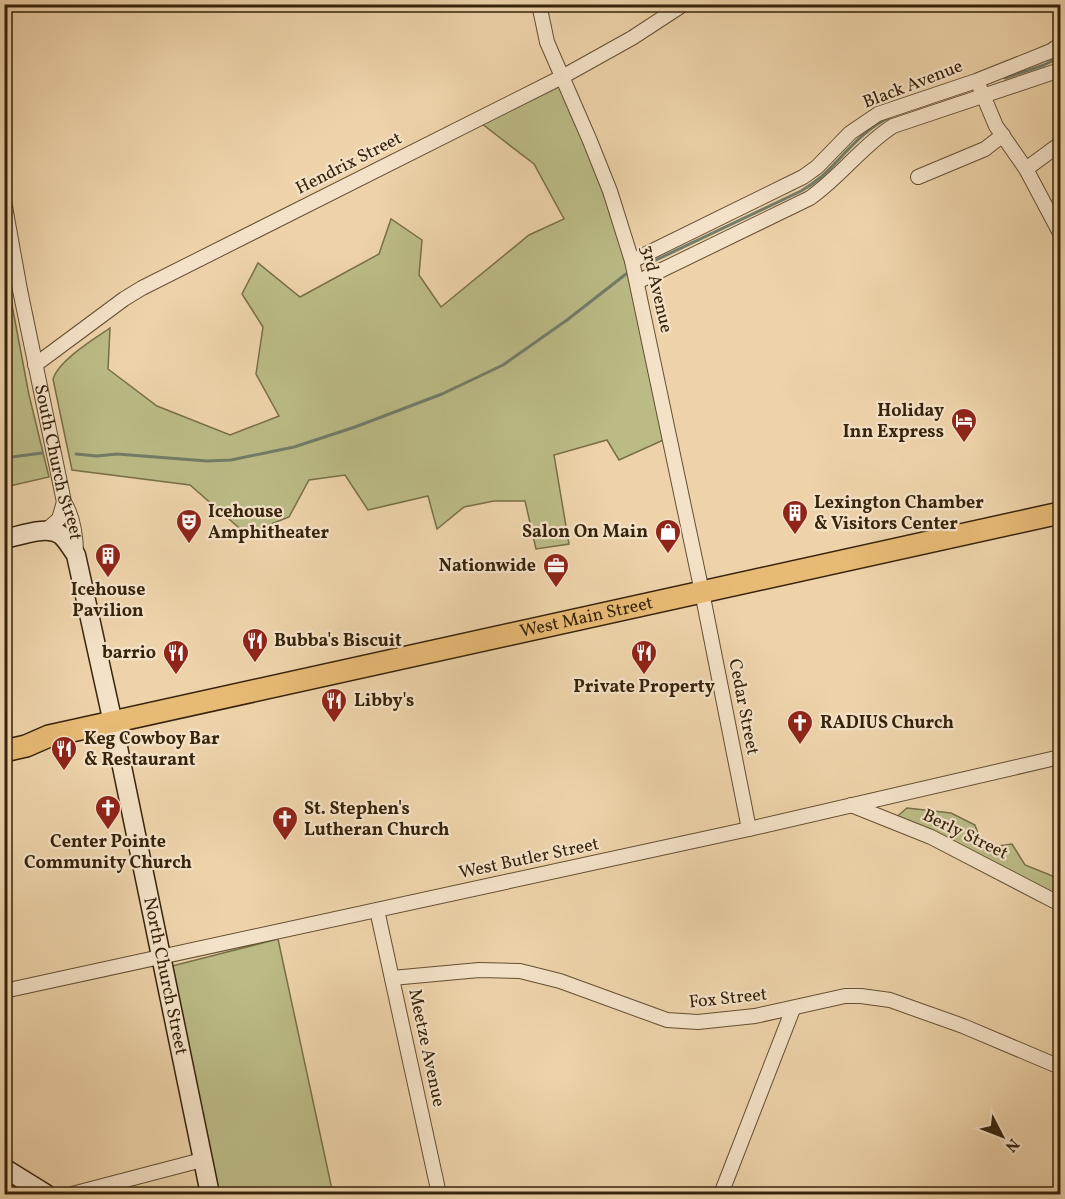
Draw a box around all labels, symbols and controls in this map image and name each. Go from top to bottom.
street label: Black Avenue [859,54,967,116]
street label: Hendrix Street [292,127,406,201]
street label: 3rd Avenue [634,243,678,335]
street label: South Church Street [27,382,88,541]
place label: Holiday Inn Express [843,399,944,445]
hotel icon: Holiday Inn Express [949,406,979,444]
place label: Lexington Chamber & Visitors Center [814,491,984,537]
building icon: Lexington Chamber & Visitors Center [780,498,810,536]
place label: Icehouse Amphitheater [208,500,329,546]
theatre icon: Icehouse Amphitheater [174,507,204,545]
shop icon: Salon On Main [653,517,683,555]
place label: Salon On Main [522,520,648,545]
building icon: Icehouse Pavilion [93,541,123,579]
office icon: Nationwide [541,551,571,589]
place label: Nationwide [439,554,536,579]
place label: Icehouse Pavilion [71,578,145,624]
street label: West Main Street [518,591,655,644]
restaurant icon: Bubba's Biscuit [240,626,270,664]
place label: Bubba's Biscuit [274,629,402,654]
restaurant icon: barrio [161,638,191,676]
restaurant icon: Private Property [629,638,659,676]
place label: barrio [102,641,156,666]
street label: Cedar Street [721,657,765,757]
place label: Private Property [573,675,715,700]
restaurant icon: Libby's [319,686,349,724]
place label: Libby's [354,689,414,714]
church icon: RADIUS Church [785,708,815,746]
place label: RADIUS Church [820,711,954,736]
place label: Keg Cowboy Bar & Restaurant [84,727,220,773]
restaurant icon: Keg Cowboy Bar & Restaurant [49,734,79,772]
church icon: Center Pointe Community Church [93,793,123,831]
place label: St. Stephen's Lutheran Church [304,797,450,843]
street label: Berly Street [918,803,1012,867]
church icon: St. Stephen's Lutheran Church [270,804,300,842]
place label: Center Pointe Community Church [24,830,192,876]
street label: West Butler Street [457,832,601,886]
street label: North Church Street [137,895,194,1057]
street label: Fox Street [688,982,768,1016]
street label: Meetze Avenue [401,987,451,1109]
north arrow [972,1106,1032,1166]
text: N [999,1133,1024,1157]

